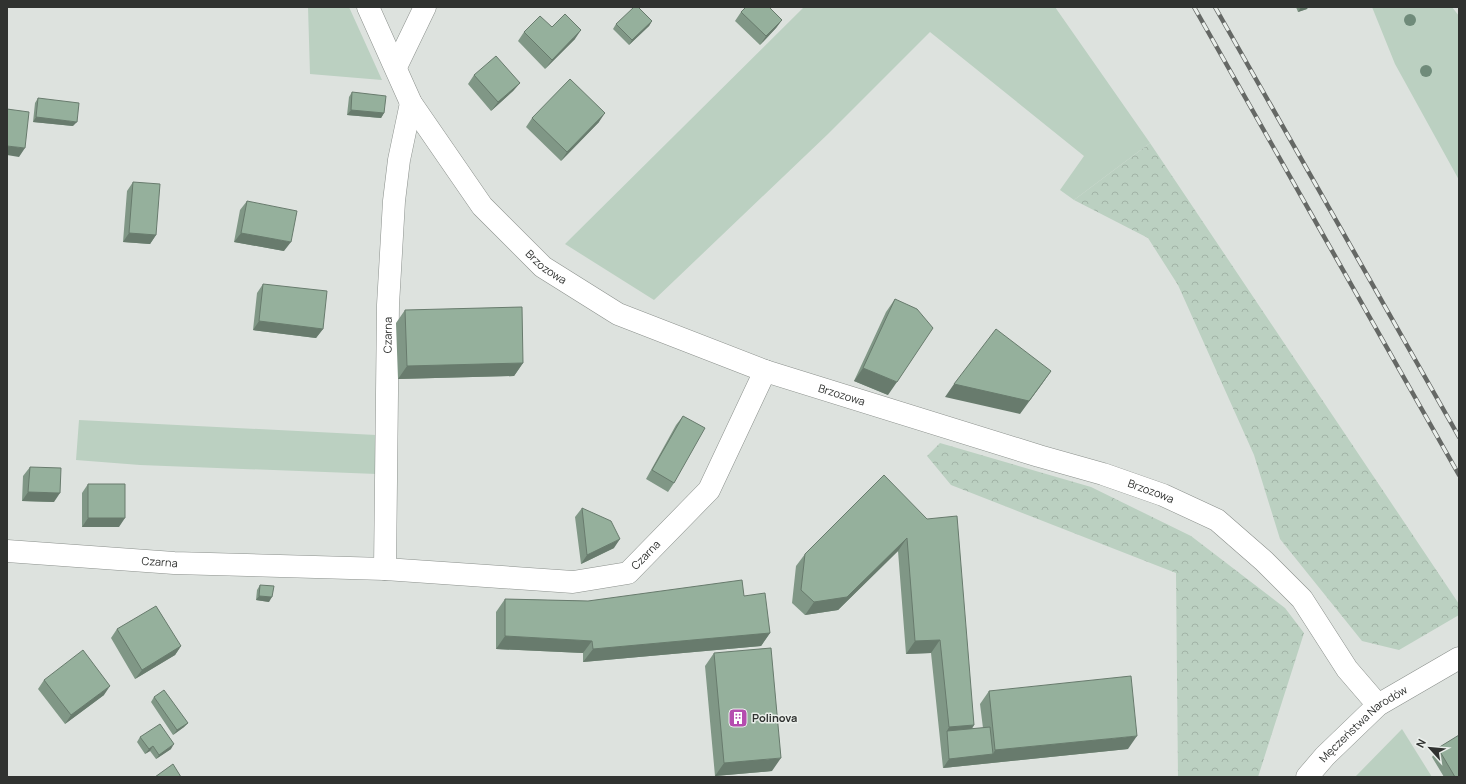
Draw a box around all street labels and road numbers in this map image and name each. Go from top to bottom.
street label: Brzozowa [523,246,570,287]
street label: Czarna [379,317,395,353]
street label: Brzozowa [817,380,867,409]
street label: Brzozowa [1126,475,1177,506]
street label: Czarna [627,536,663,573]
street label: Czarna [141,553,178,570]
street label: Męczeństwa Narodów [1315,681,1410,765]

